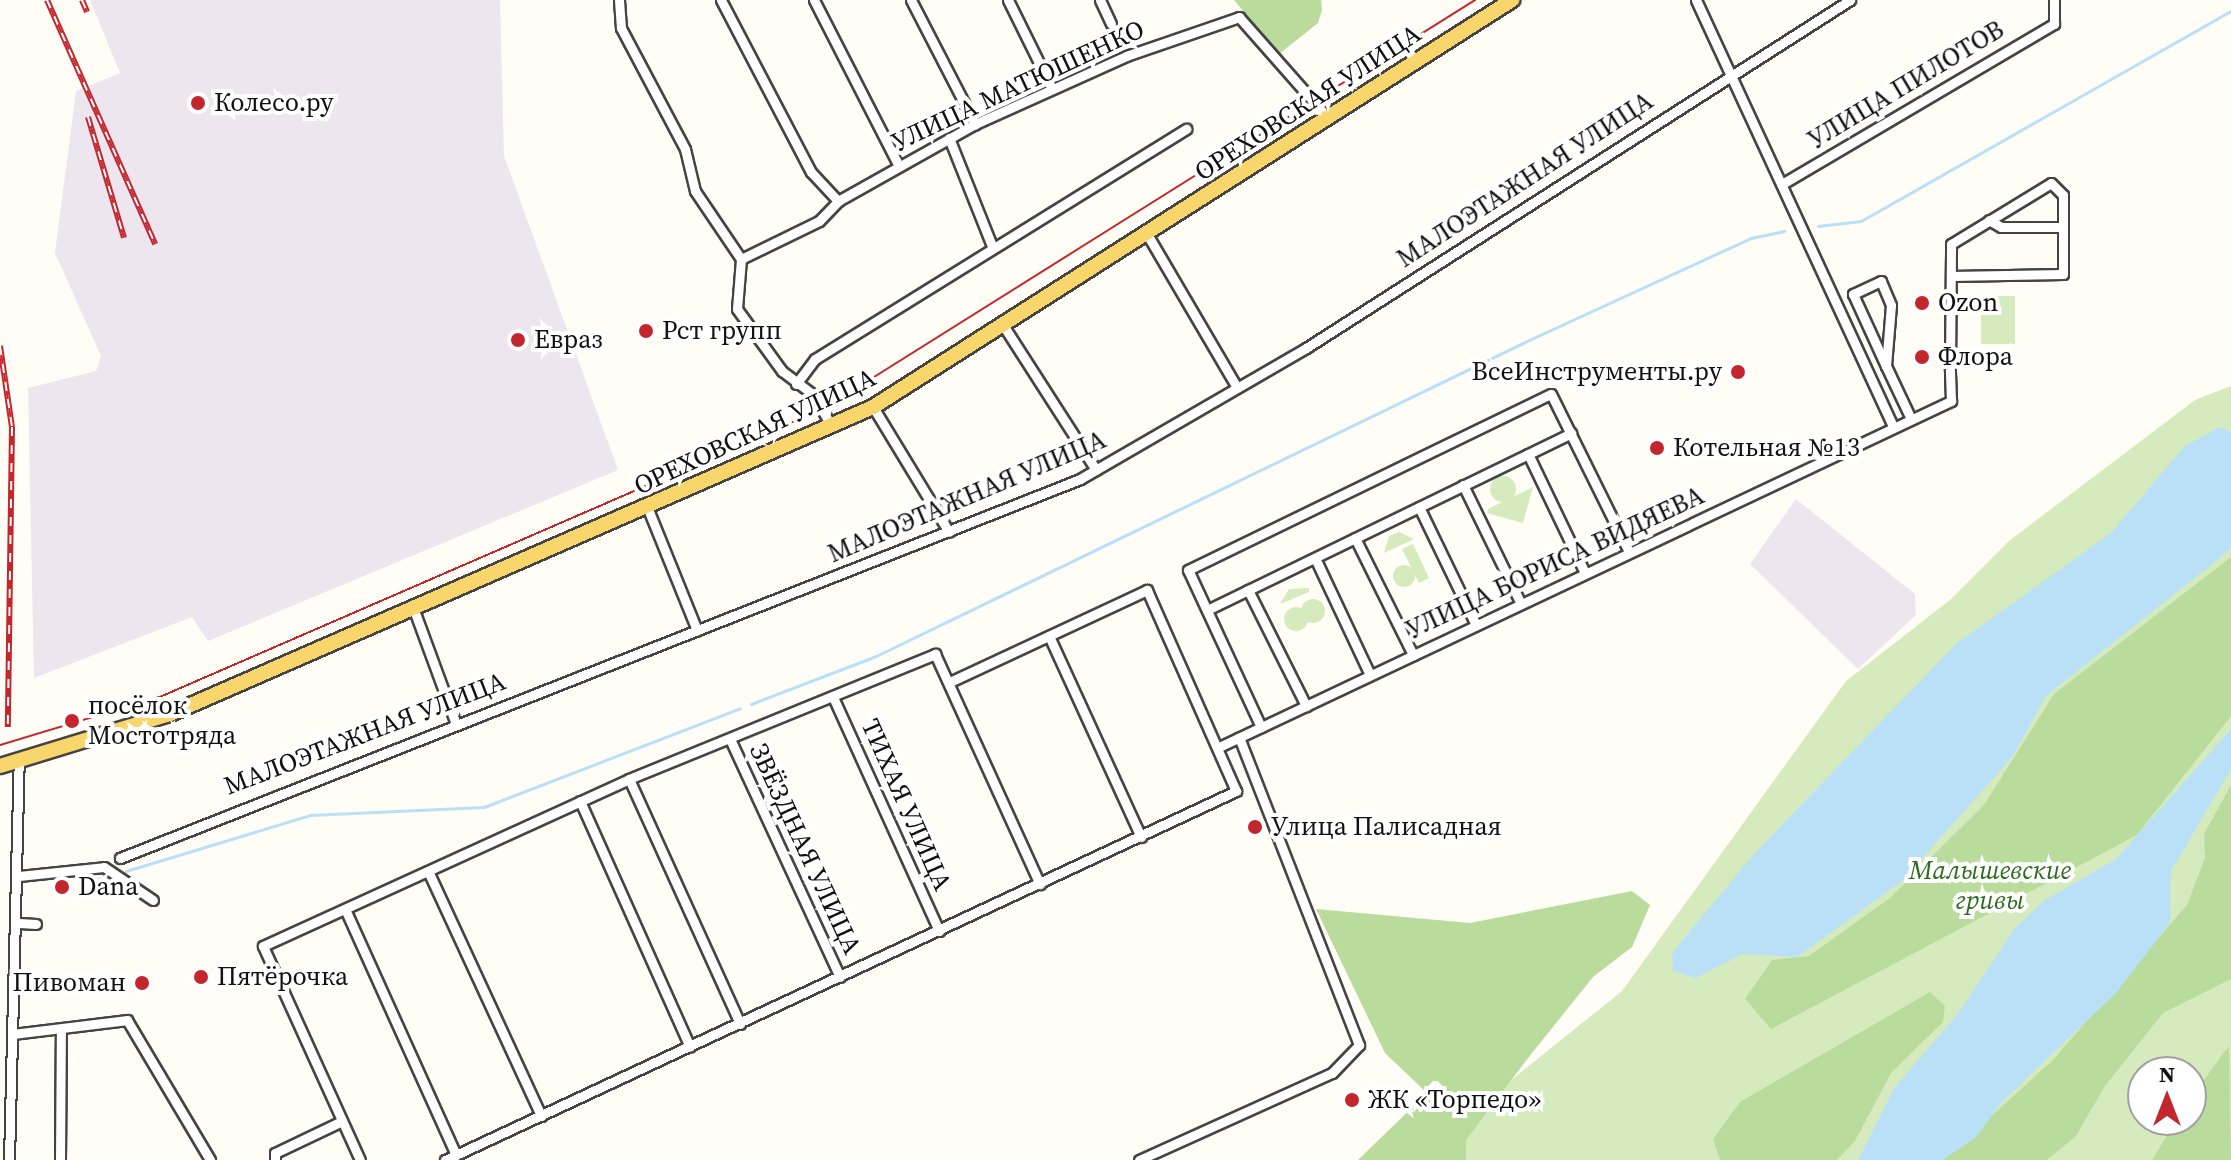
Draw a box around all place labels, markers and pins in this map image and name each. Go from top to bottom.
place label: Колесо.ру [214,87,334,119]
marker: Колесо.ру [189,94,207,112]
place label: Ozon [1938,287,1998,319]
marker: Ozon [1913,294,1931,312]
place label: Рст групп [662,315,782,347]
marker: Рст групп [637,322,655,340]
place label: Евраз [534,324,603,356]
marker: Евраз [509,331,527,349]
place label: Флора [1938,341,2013,373]
marker: Флора [1913,348,1931,366]
place label: ВсеИнструменты.ру [1471,356,1722,388]
marker: ВсеИнструменты.ру [1729,363,1747,381]
place label: Котельная №13 [1673,432,1860,464]
marker: Котельная №13 [1648,439,1666,457]
place label: посёлок Мостотряда [88,690,236,752]
marker: посёлок Мостотряда [63,712,81,730]
place label: Улица Палисадная [1271,811,1502,843]
marker: Улица Палисадная [1246,818,1264,836]
place label: Dana [78,871,139,903]
marker: Dana [53,878,71,896]
place label: Пятёрочка [217,961,348,993]
place label: Пивоман [13,967,126,999]
marker: Пятёрочка [192,968,210,986]
marker: Пивоман [133,974,151,992]
place label: ЖК «Торпедо» [1368,1084,1541,1116]
marker: ЖК «Торпедо» [1343,1091,1361,1109]

